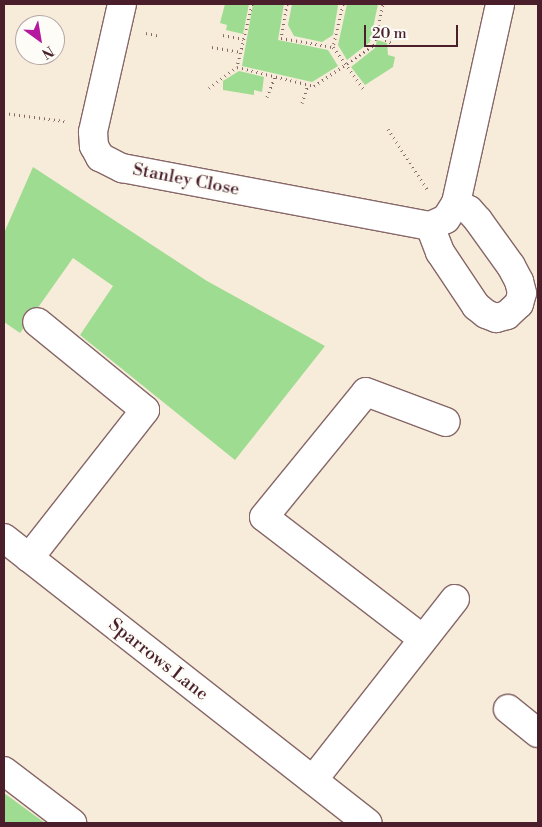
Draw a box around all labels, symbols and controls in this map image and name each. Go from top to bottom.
north arrow [15,15,65,65]
scale bar [367,15,461,47]
text: 20 m [372,24,407,43]
text: N [38,41,57,62]
street label: Stanley Close [131,159,241,201]
street label: Sparrows Lane [104,614,212,706]

